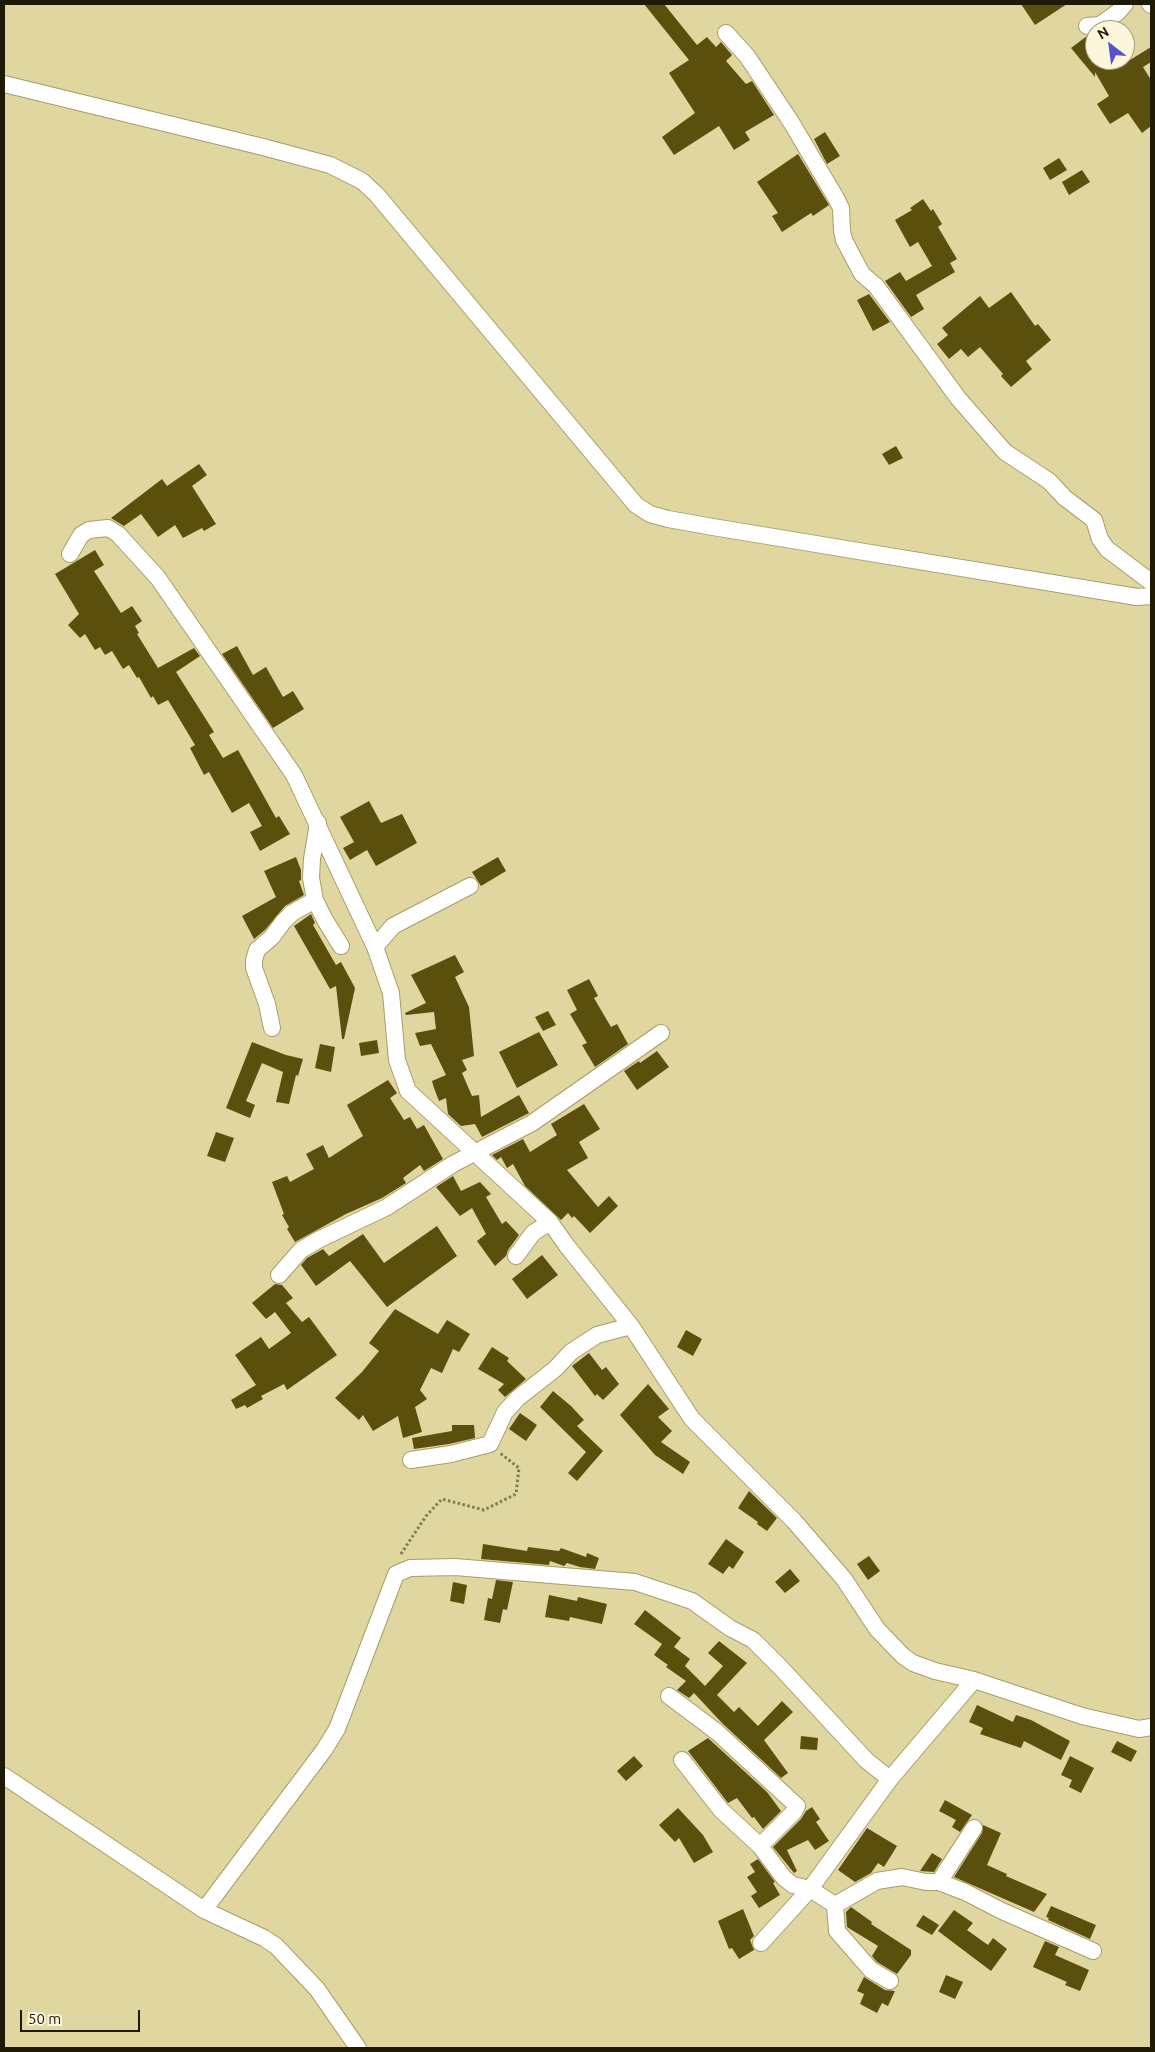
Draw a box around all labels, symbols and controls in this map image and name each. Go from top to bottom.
north arrow [1085,20,1135,70]
text: N [1094,23,1112,42]
scale bar [22,2000,142,2032]
text: 50 m [28,2010,61,2027]

